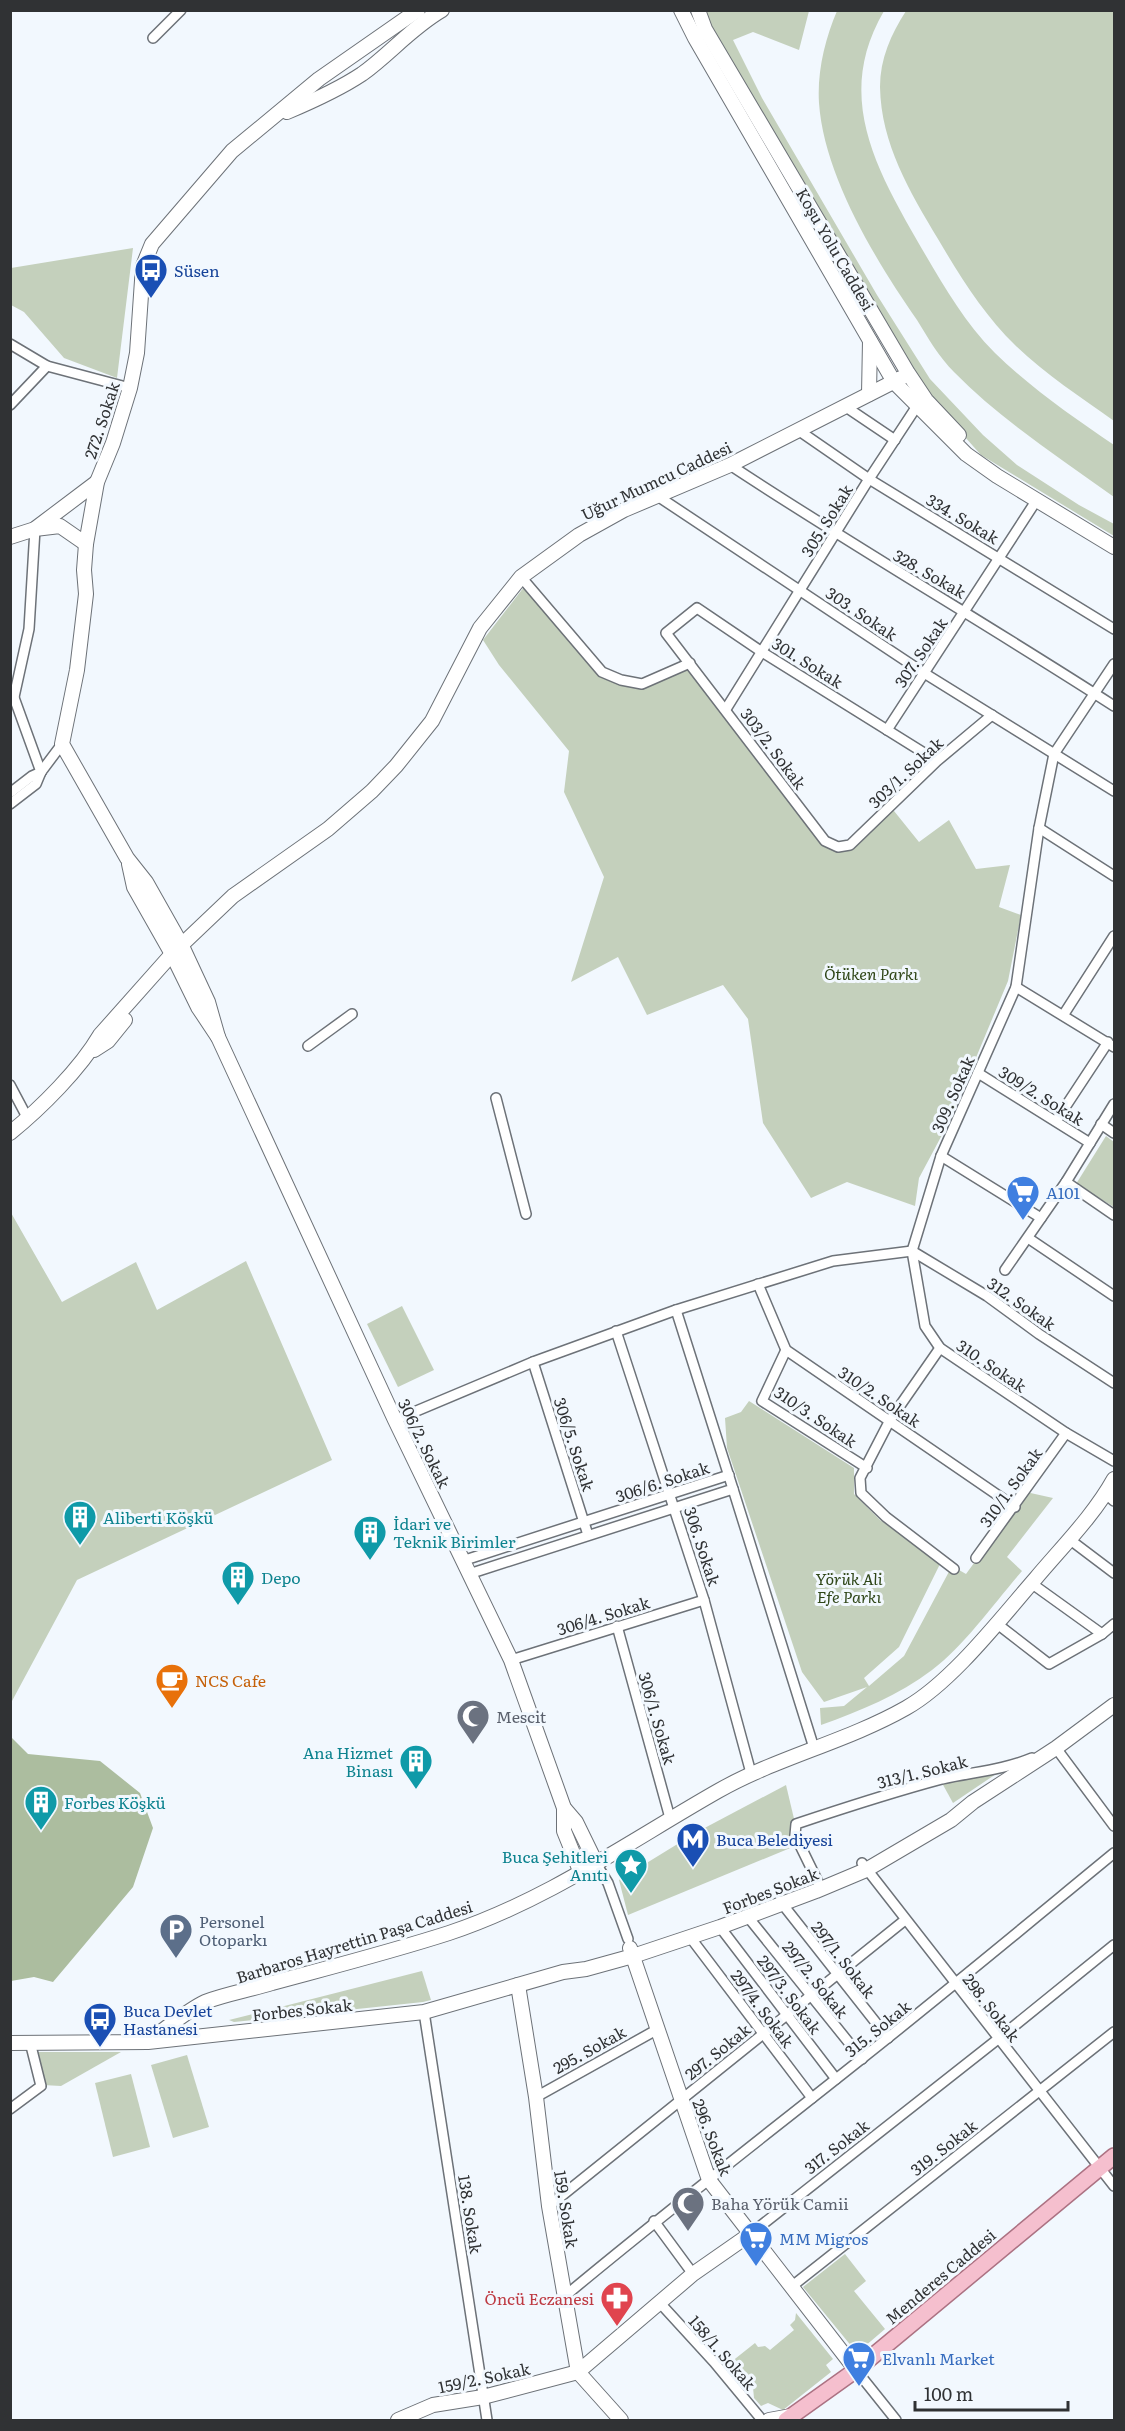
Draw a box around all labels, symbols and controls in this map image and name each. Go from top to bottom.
street label: Koşu Yolu Caddesi [791,183,881,315]
bus stop icon: Süsen [133,252,169,299]
place label: Süsen [174,258,220,282]
street label: 272. Sokak [77,378,125,462]
street label: Uğur Mumcu Caddesi [577,435,735,525]
street label: 305. Sokak [794,479,858,561]
street label: 334. Sokak [922,487,1004,549]
street label: 328. Sokak [889,542,971,604]
street label: 303. Sokak [821,580,903,646]
street label: 307. Sokak [888,612,952,692]
street label: 301. Sokak [768,631,848,693]
street label: 303/2. Sokak [735,702,813,794]
street label: 303/1. Sokak [862,731,948,813]
park label: Ötüken Parkı [824,961,918,985]
street label: 309. Sokak [924,1052,980,1136]
street label: 309/2. Sokak [995,1059,1090,1131]
supermarket icon: A101 [1005,1174,1041,1221]
place label: A101 [1046,1180,1081,1204]
street label: 312. Sokak [983,1271,1061,1336]
street label: 310. Sokak [952,1333,1032,1397]
street label: 310/2. Sokak [834,1360,926,1433]
street label: 310/3. Sokak [770,1379,862,1453]
street label: 306/2. Sokak [393,1394,457,1492]
street label: 306/5. Sokak [549,1394,601,1494]
street label: 310/1. Sokak [973,1442,1047,1532]
street label: 306/6. Sokak [612,1454,712,1507]
building icon: Aliberti Köşkü [62,1499,98,1546]
street label: 306. Sokak [679,1503,727,1589]
place label: Aliberti Köşkü [103,1505,213,1529]
place label: İdari ve Teknik Birimler [393,1511,516,1553]
building icon: İdari ve Teknik Birimler [352,1514,388,1561]
building icon: Depo [220,1559,256,1606]
place label: Depo [261,1565,301,1589]
park label: Yörük Ali Efe Parkı [815,1566,883,1608]
street label: 306/4. Sokak [554,1589,653,1640]
cafe icon: NCS Cafe [154,1662,190,1709]
place label: NCS Cafe [195,1668,266,1692]
street label: 306/1. Sokak [633,1669,683,1767]
mosque icon: Mescit [455,1698,491,1745]
place label: Mescit [496,1704,547,1728]
place label: Ana Hizmet Binası [303,1740,394,1782]
building icon: Ana Hizmet Binası [398,1743,434,1790]
street label: 313/1. Sokak [874,1748,970,1794]
building icon: Forbes Köşkü [23,1784,59,1831]
place label: Forbes Köşkü [64,1790,166,1814]
metro station icon: Buca Belediyesi [675,1821,711,1868]
place label: Buca Belediyesi [716,1827,833,1851]
place label: Buca Şehitleri Anıtı [502,1844,608,1886]
place icon: Buca Şehitleri Anıtı [613,1847,649,1894]
street label: Forbes Sokak [719,1861,822,1919]
street label: Barbaros Hayrettin Paşa Caddesi [233,1894,475,1988]
place label: Personel Otoparkı [199,1909,267,1951]
parking icon: Personel Otoparkı [158,1912,194,1959]
street label: 297/1. Sokak [806,1916,882,2003]
street label: 297/2. Sokak [777,1935,855,2023]
street label: 297/3. Sokak [752,1949,828,2039]
street label: 297/4. Sokak [726,1964,800,2052]
street label: 298. Sokak [958,1968,1026,2046]
street label: Forbes Sokak [251,1992,354,2026]
street label: 315. Sokak [839,1994,915,2062]
place label: Buca Devlet Hastanesi [123,1998,213,2040]
bus stop icon: Buca Devlet Hastanesi [82,2001,118,2048]
street label: 297. Sokak [679,2017,755,2085]
street label: 295. Sokak [548,2019,630,2079]
street label: 296. Sokak [687,2095,739,2179]
street label: 317. Sokak [798,2113,874,2179]
street label: 319. Sokak [905,2113,982,2181]
street label: 159. Sokak [549,2168,585,2250]
street label: 138. Sokak [453,2173,489,2255]
mosque icon: Baha Yörük Camii [670,2185,706,2232]
place label: Baha Yörük Camii [711,2191,849,2215]
supermarket icon: MM Migros [738,2220,774,2267]
street label: Menderes Caddesi [880,2223,1000,2329]
place label: MM Migros [779,2226,868,2250]
pharmacy icon: Öncü Eczanesi [599,2280,635,2327]
place label: Öncü Eczanesi [484,2286,594,2310]
street label: 158/1. Sokak [684,2309,762,2395]
supermarket icon: Elvanlı Market [841,2340,877,2387]
place label: Elvanlı Market [882,2346,995,2370]
street label: 159/2. Sokak [436,2356,532,2398]
scale bar [915,2374,1068,2412]
text: 100 m [924,2380,973,2407]

